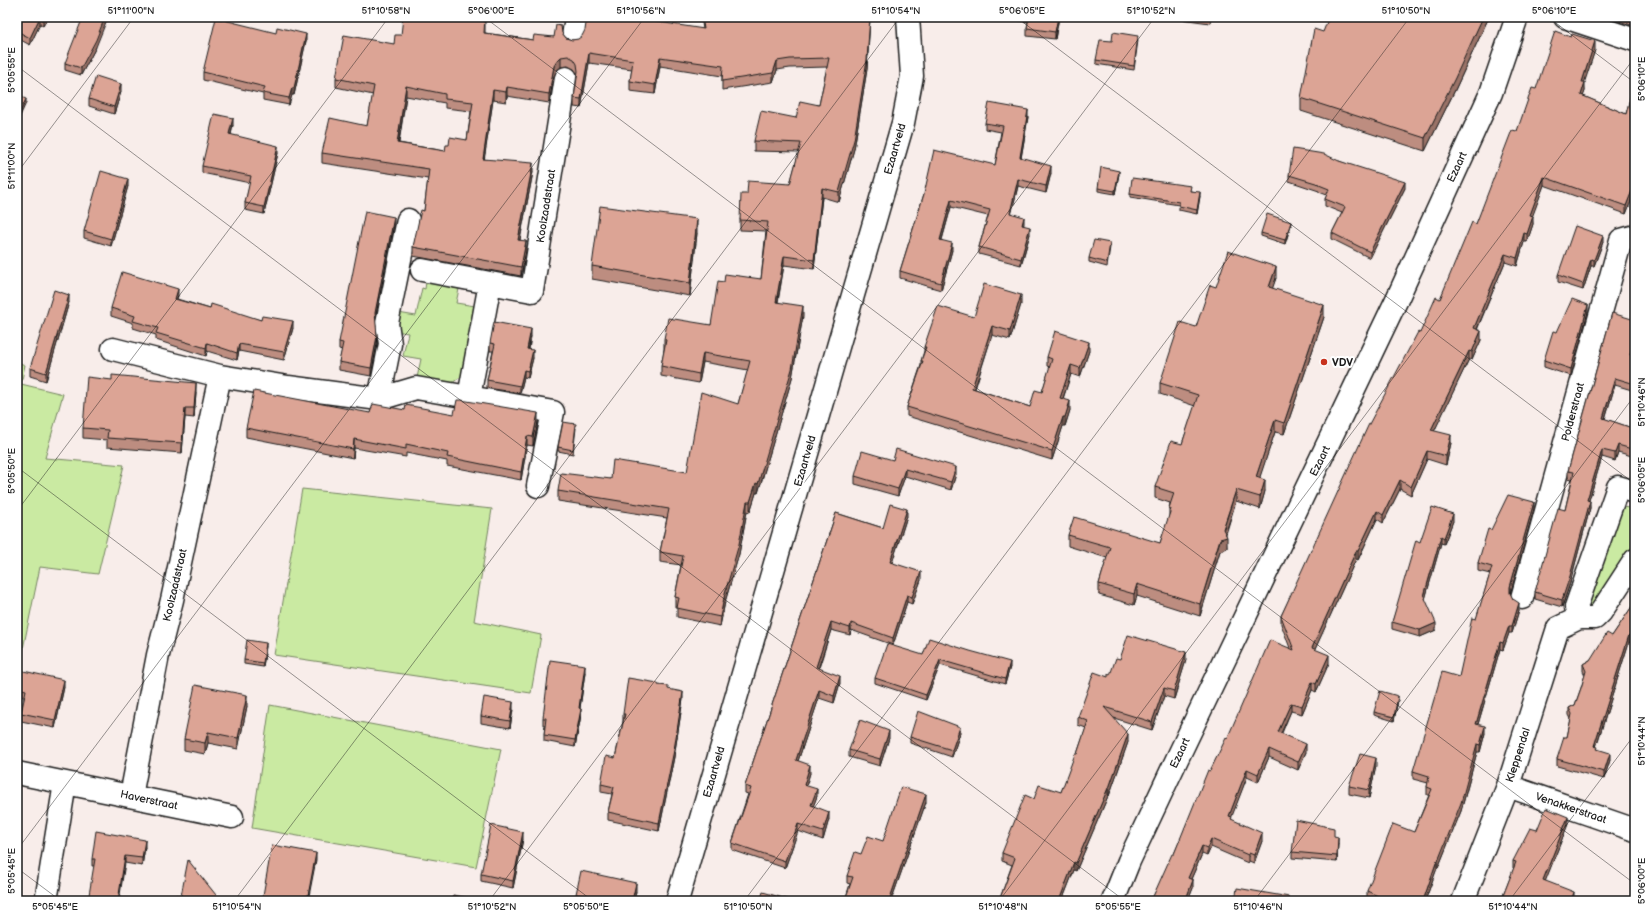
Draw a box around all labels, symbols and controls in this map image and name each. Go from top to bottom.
text: 51°11'00"N [107,5,155,17]
text: 51°10'58"N [361,5,411,17]
text: 5°06'00"E [468,5,515,17]
text: 51°10'56"N [616,5,666,17]
text: 51°10'54"N [871,5,921,17]
text: 5°06'05"E [999,5,1046,17]
text: 51°10'52"N [1126,5,1176,17]
text: 51°10'50"N [1381,5,1431,17]
text: 5°06'10"E [1532,5,1577,17]
text: 5°05'55"E [6,47,18,93]
text: 5°06'10"E [1636,56,1648,101]
street label: Ezaartveld [881,122,909,176]
text: 51°11'00"N [6,142,18,190]
street label: Ezaart [1444,149,1470,184]
street label: Koolzaadstraat [534,168,558,244]
place label: VDV [1332,356,1353,369]
marker: VDV [1319,357,1329,367]
text: 51°10'46"N [1636,377,1648,427]
street label: Polderstraat [1559,381,1587,443]
street label: Ezaartveld [791,434,819,488]
street label: Ezaart [1307,443,1333,478]
text: 5°05'50"E [6,448,18,494]
text: 5°06'05"E [1636,456,1648,503]
street label: Koolzaadstraat [160,547,190,623]
text: 51°10'44"N [1636,716,1648,766]
street label: Kleppendal [1503,726,1533,784]
street label: Ezaart [1167,735,1193,770]
street label: Ezaartveld [700,745,728,799]
street label: Haverstraat [119,788,179,813]
street label: Venakkerstraat [1534,790,1609,826]
text: 5°05'45"E [6,847,18,894]
text: 5°06'00"E [1636,857,1648,904]
text: 5°05'45"E [32,901,79,913]
text: 51°10'54"N [212,901,262,913]
text: 51°10'52"N [467,901,517,913]
text: 5°05'50"E [563,901,609,913]
text: 51°10'50"N [723,901,773,913]
text: 51°10'48"N [978,901,1028,913]
text: 5°05'55"E [1095,901,1141,913]
text: 51°10'46"N [1233,901,1283,913]
text: 51°10'44"N [1488,901,1538,913]

